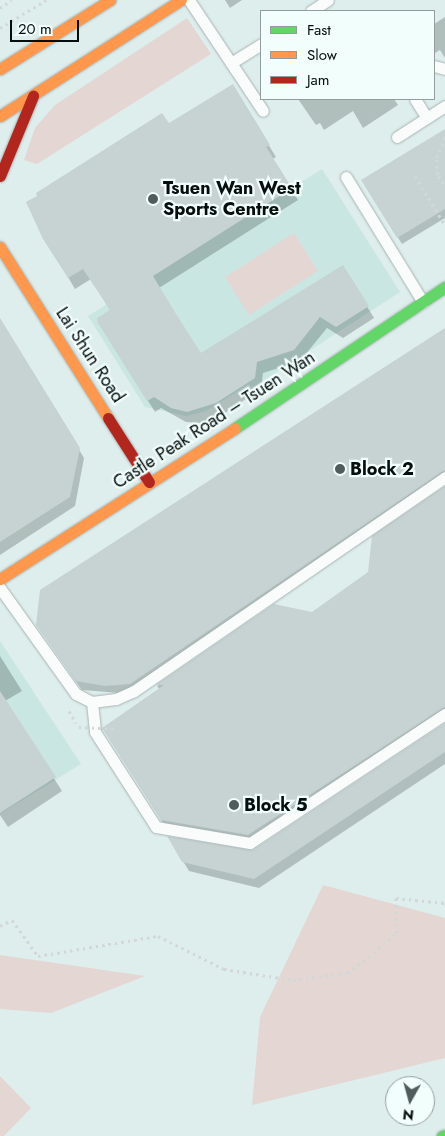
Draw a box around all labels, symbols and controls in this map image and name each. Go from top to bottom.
scale bar [12,10,81,42]
legend [260,10,435,100]
text: 20 m [18,18,52,40]
text: Fast [307,19,331,41]
text: Slow [307,44,337,66]
text: Jam [307,69,330,91]
place label: Tsuen Wan West Sports Centre [163,178,301,220]
marker: Tsuen Wan West Sports Centre [147,193,159,205]
street label: Lai Shun Road [51,303,129,407]
street label: Castle Peak Road – Tsuen Wan [109,347,319,493]
place label: Block 2 [350,458,414,480]
marker: Block 2 [334,463,346,475]
place label: Block 5 [244,794,308,816]
marker: Block 5 [228,799,240,811]
north arrow [385,1076,435,1126]
text: N [402,1104,415,1125]

